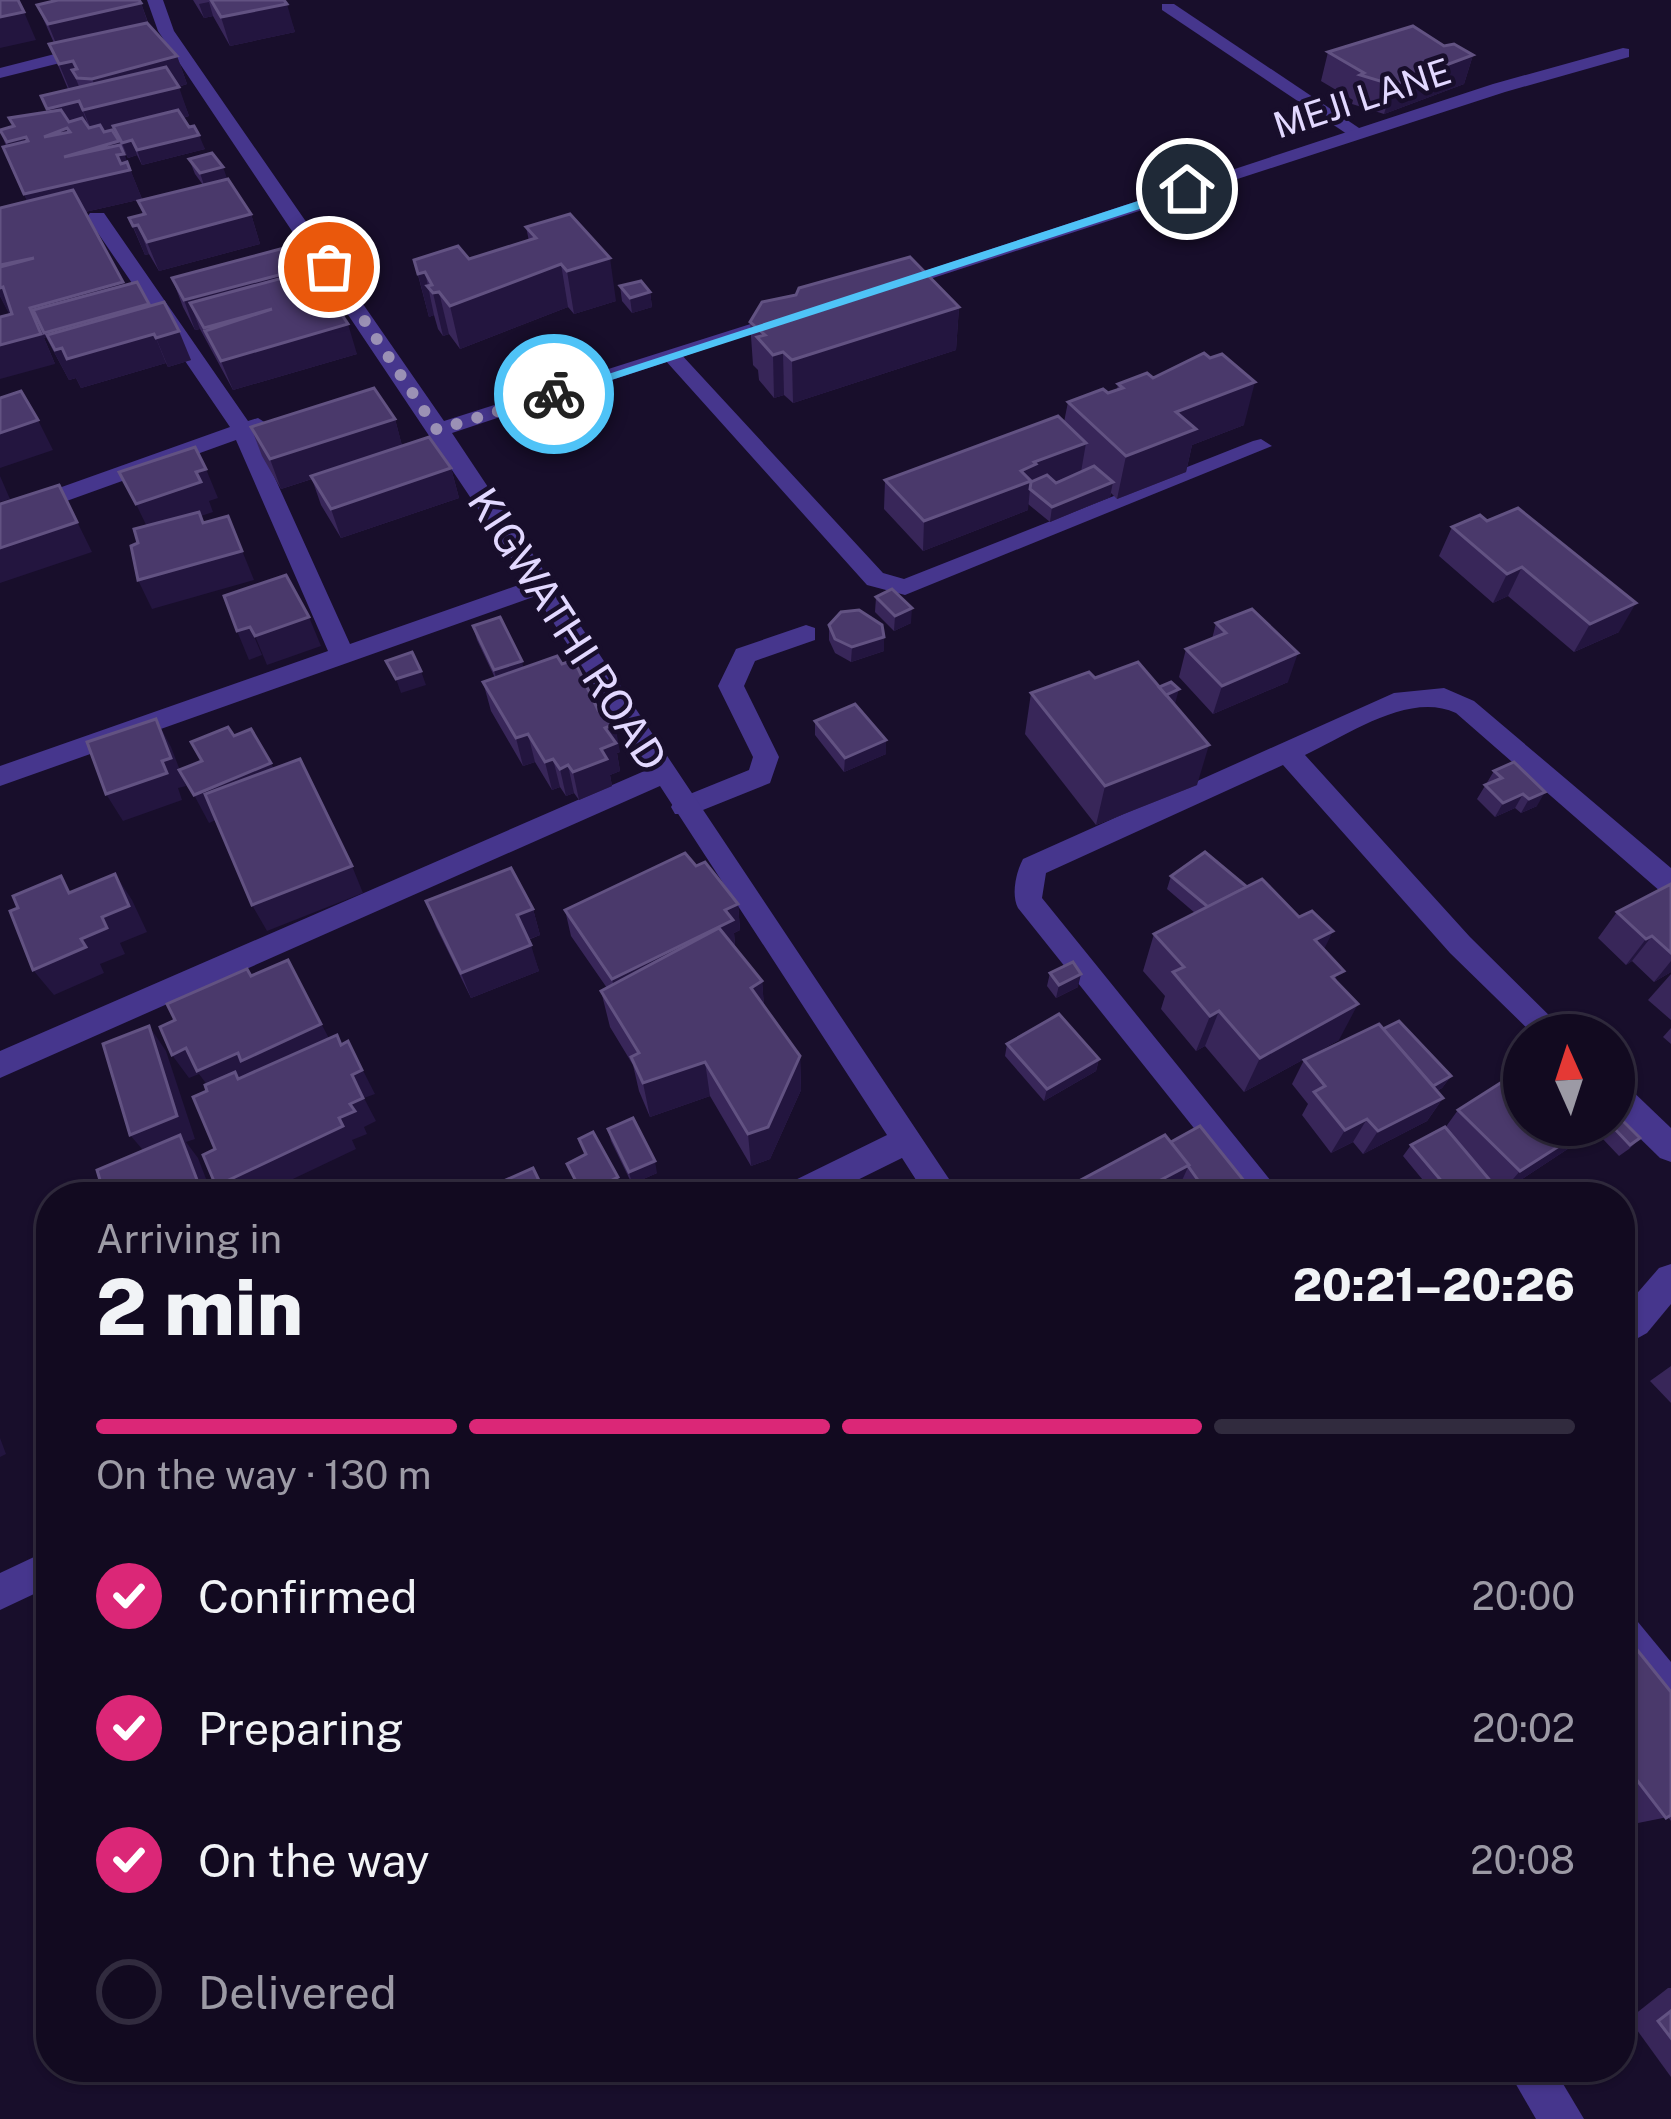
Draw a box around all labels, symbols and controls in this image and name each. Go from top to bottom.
street label: MEJI LANE [1268,50,1456,146]
pin [1136,138,1238,240]
icon: home [1154,156,1220,222]
pin [278,216,380,318]
icon: bag [296,234,362,300]
courier [494,334,614,454]
icon: bike [521,361,587,427]
street label: KIGWATHI ROAD [459,479,677,779]
north arrow [1503,1014,1635,1146]
map controls [1503,1014,1635,1146]
text: Arriving in [96,1216,282,1262]
text: 20:21–20:26 [1293,1258,1575,1311]
text: 2 min [96,1261,303,1353]
text: On the way · 130 m [96,1452,432,1498]
icon: check [96,1563,162,1629]
text: Confirmed [198,1570,417,1623]
text: 20:00 [1472,1573,1575,1619]
icon: check [96,1695,162,1761]
text: Preparing [198,1702,404,1755]
text: 20:02 [1472,1705,1575,1751]
icon: check [96,1827,162,1893]
text: On the way [198,1834,430,1887]
text: 20:08 [1470,1837,1575,1883]
text: Delivered [198,1966,397,2019]

